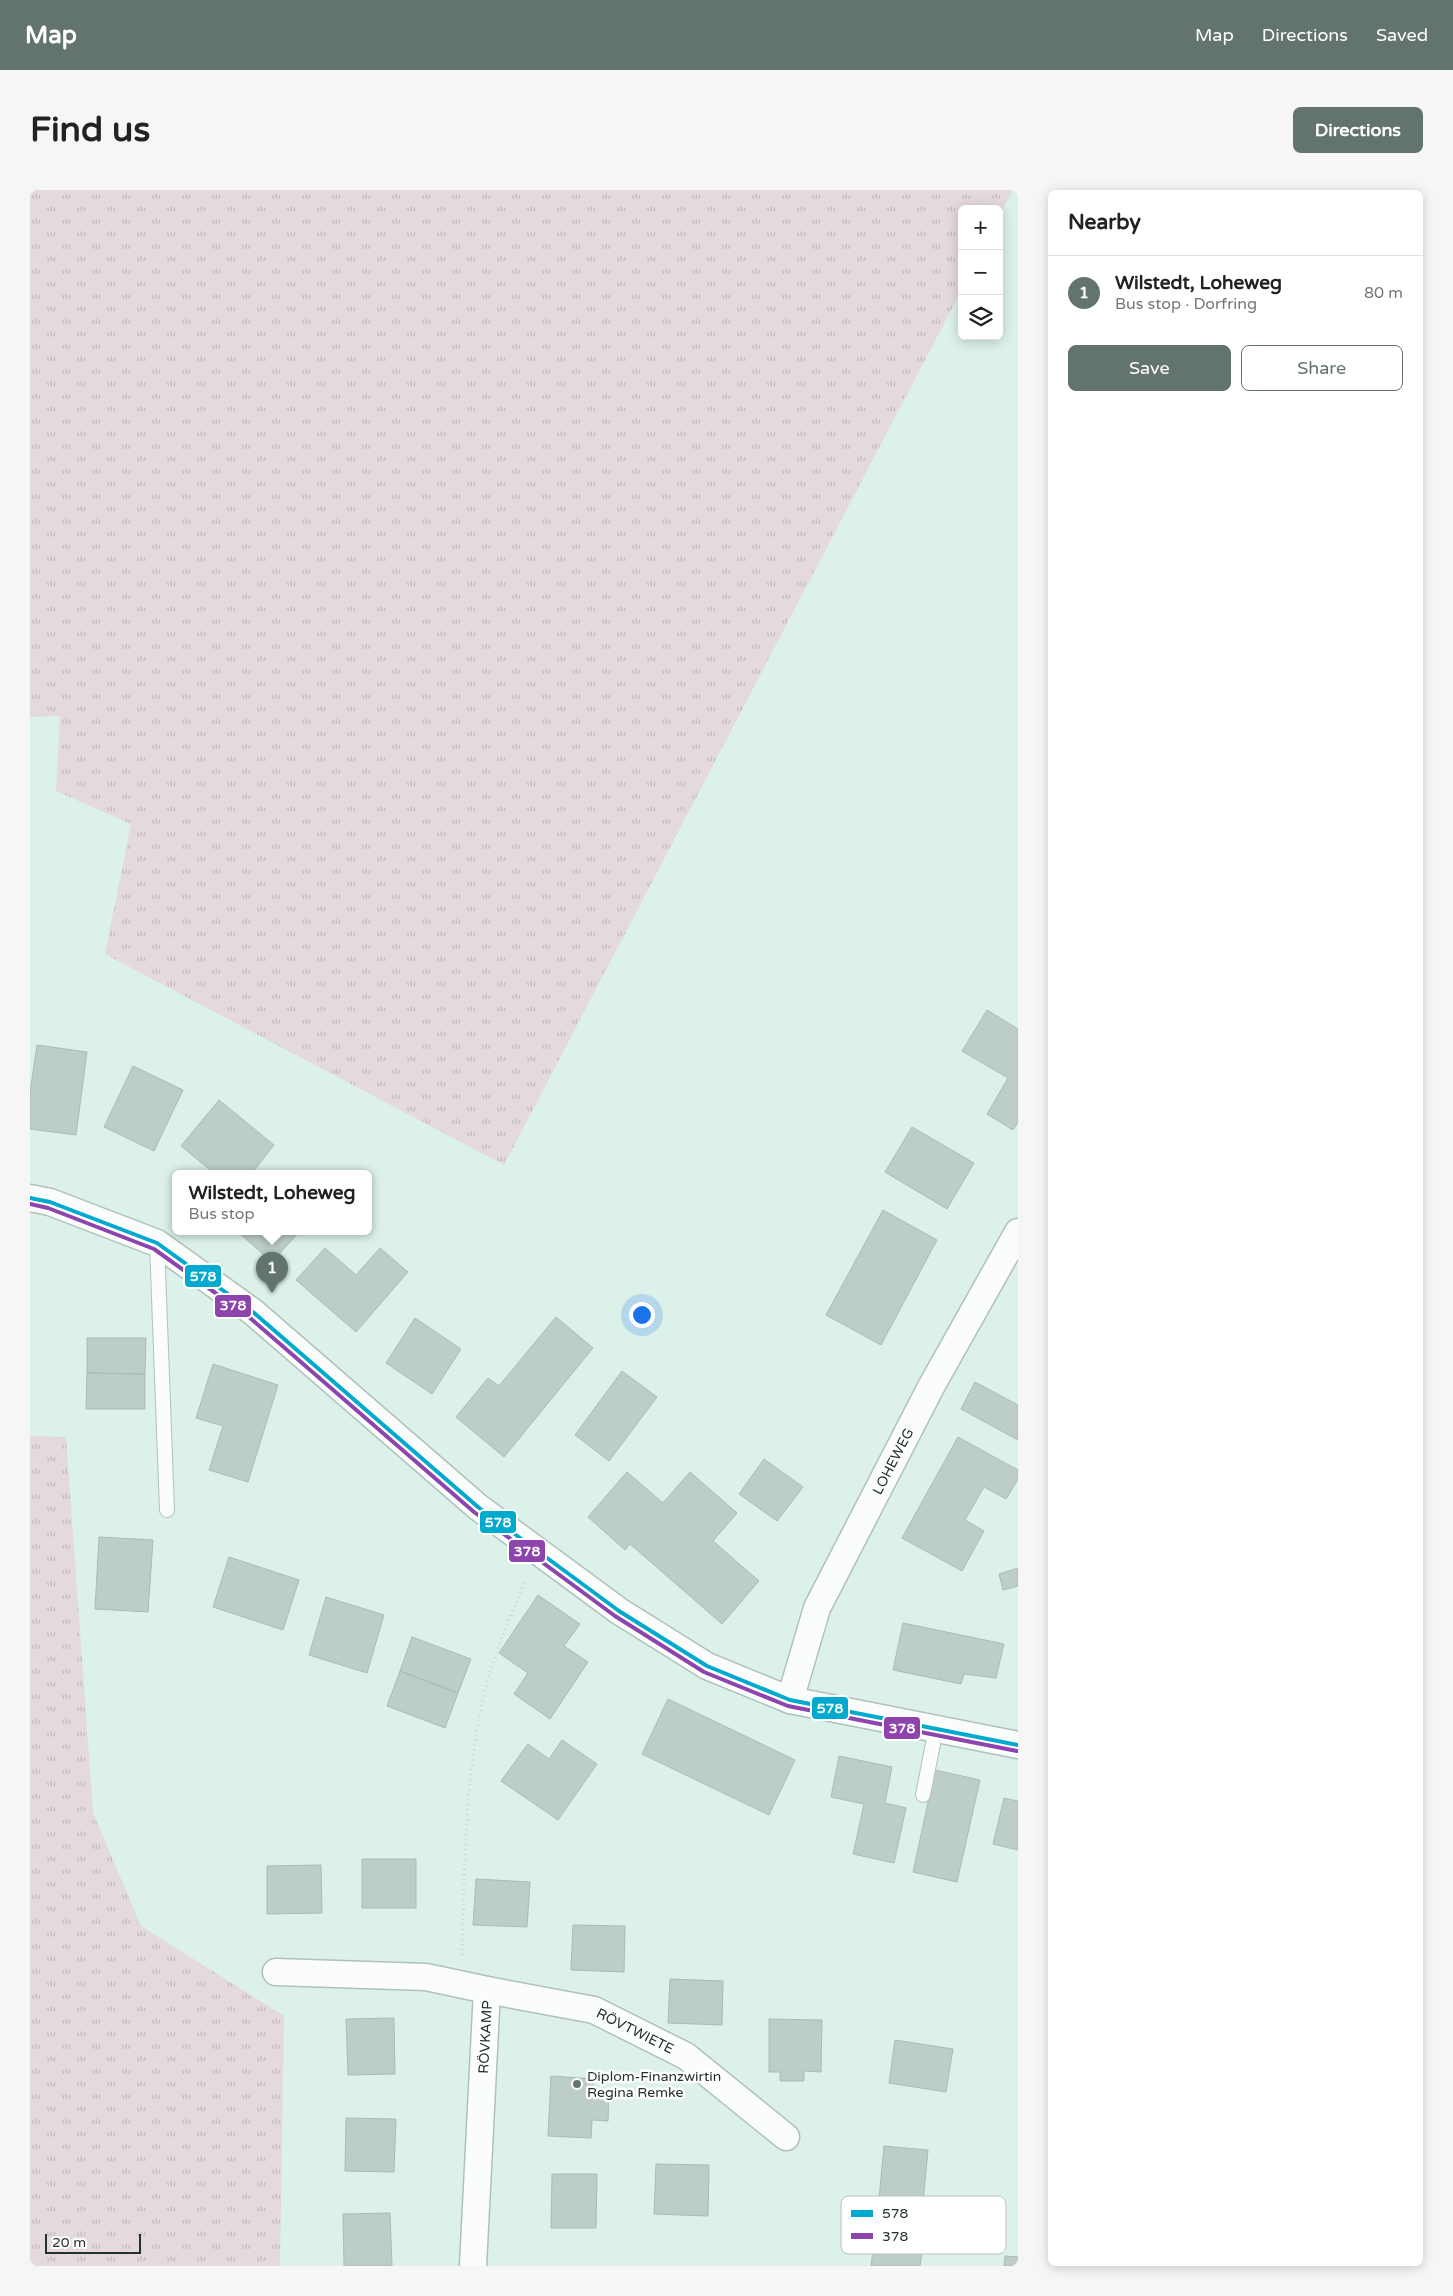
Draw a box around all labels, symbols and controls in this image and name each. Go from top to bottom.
text: Map [25,21,77,50]
text: Map [1195,24,1234,46]
text: Directions [1262,24,1348,46]
text: Saved [1376,24,1428,46]
button: Directions [1293,107,1423,153]
text: Find us [30,109,150,151]
map controls [958,205,1003,340]
button: + [958,205,1003,250]
text: Nearby [1068,210,1141,235]
button: − [958,250,1003,295]
text: Wilstedt, Loheweg [1115,272,1282,294]
text: 1 [1079,283,1089,303]
text: 80 m [1364,283,1403,303]
text: Bus stop · Dorfring [1115,294,1257,314]
button: layers [958,295,1003,340]
button: Save [1068,345,1231,391]
button: Share [1241,345,1403,391]
popup [172,1170,372,1235]
text: Wilstedt, Loheweg [189,1182,355,1204]
text: Bus stop [189,1204,255,1224]
pin: 1 [256,1252,288,1293]
line badge: 578 [184,1264,222,1288]
text: 578 [190,1268,216,1285]
line badge: 378 [214,1294,252,1318]
text: 378 [220,1297,246,1314]
your location [629,1302,655,1328]
street label: LOHEWEG [869,1425,917,1498]
line badge: 578 [479,1510,517,1534]
text: 578 [485,1514,511,1531]
line badge: 378 [508,1539,546,1563]
text: 378 [514,1543,540,1560]
line badge: 578 [811,1696,849,1720]
text: 578 [817,1700,843,1717]
line badge: 378 [883,1716,921,1740]
text: 378 [889,1720,915,1737]
street label: RÖVKAMP [475,2000,496,2074]
street label: RÖVTWIETE [594,2005,677,2058]
place label: Diplom-Finanzwirtin Regina Remke [587,2068,721,2101]
marker: Diplom-Finanzwirtin Regina Remke [571,2078,583,2090]
legend [841,2196,1006,2254]
text: 578 [882,2205,909,2222]
text: 378 [882,2228,909,2245]
scale bar [45,2231,141,2254]
text: 20 m [52,2234,86,2251]

